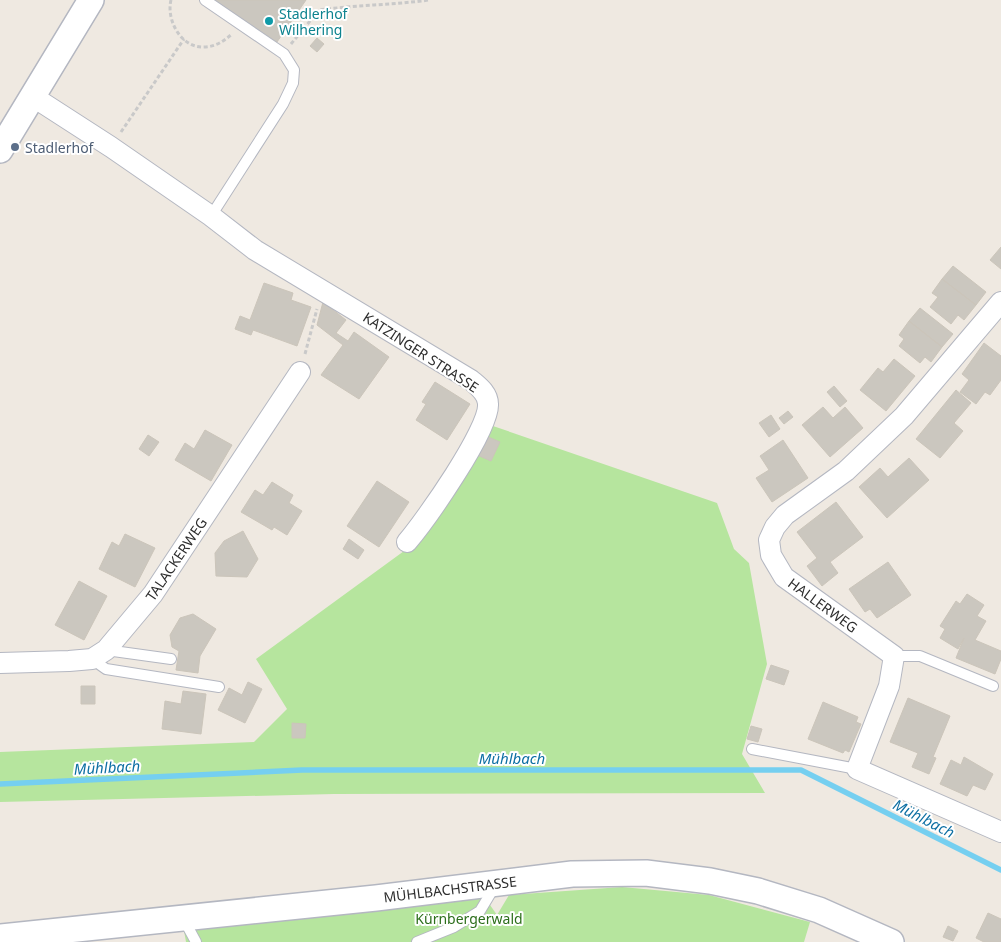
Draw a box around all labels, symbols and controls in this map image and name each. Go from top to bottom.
place label: Stadlerhof Wilhering [279,4,349,39]
marker: Stadlerhof Wilhering [263,15,275,27]
place label: Stadlerhof [25,138,95,157]
marker: Stadlerhof [9,141,21,153]
street label: KATZINGER STRASSE [359,307,483,397]
street label: TALACKERWEG [141,514,211,604]
street label: HALLERWEG [784,573,862,637]
water label: Mühlbach [479,748,545,768]
water label: Mühlbach [73,755,141,779]
water label: Mühlbach [890,794,958,842]
street label: MÜHLBACHSTRASSE [382,871,518,907]
park label: Kürnbergerwald [415,909,523,928]

